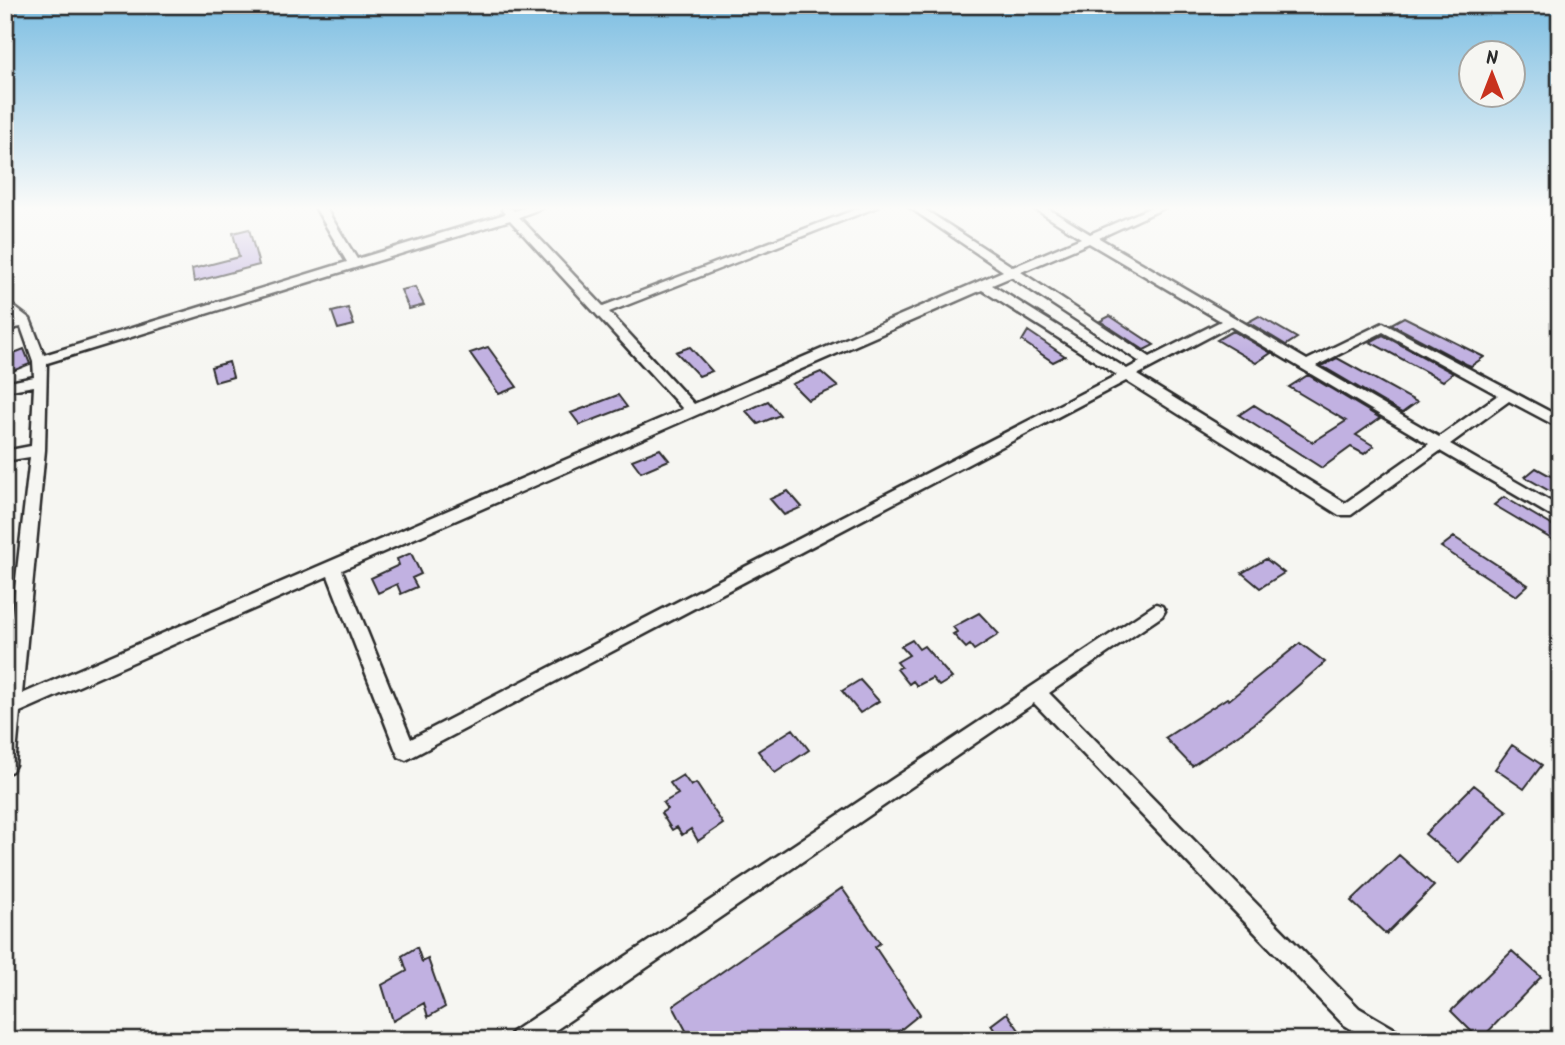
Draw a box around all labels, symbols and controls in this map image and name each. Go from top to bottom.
north arrow [1456,38,1526,108]
text: N [1486,44,1498,74]

